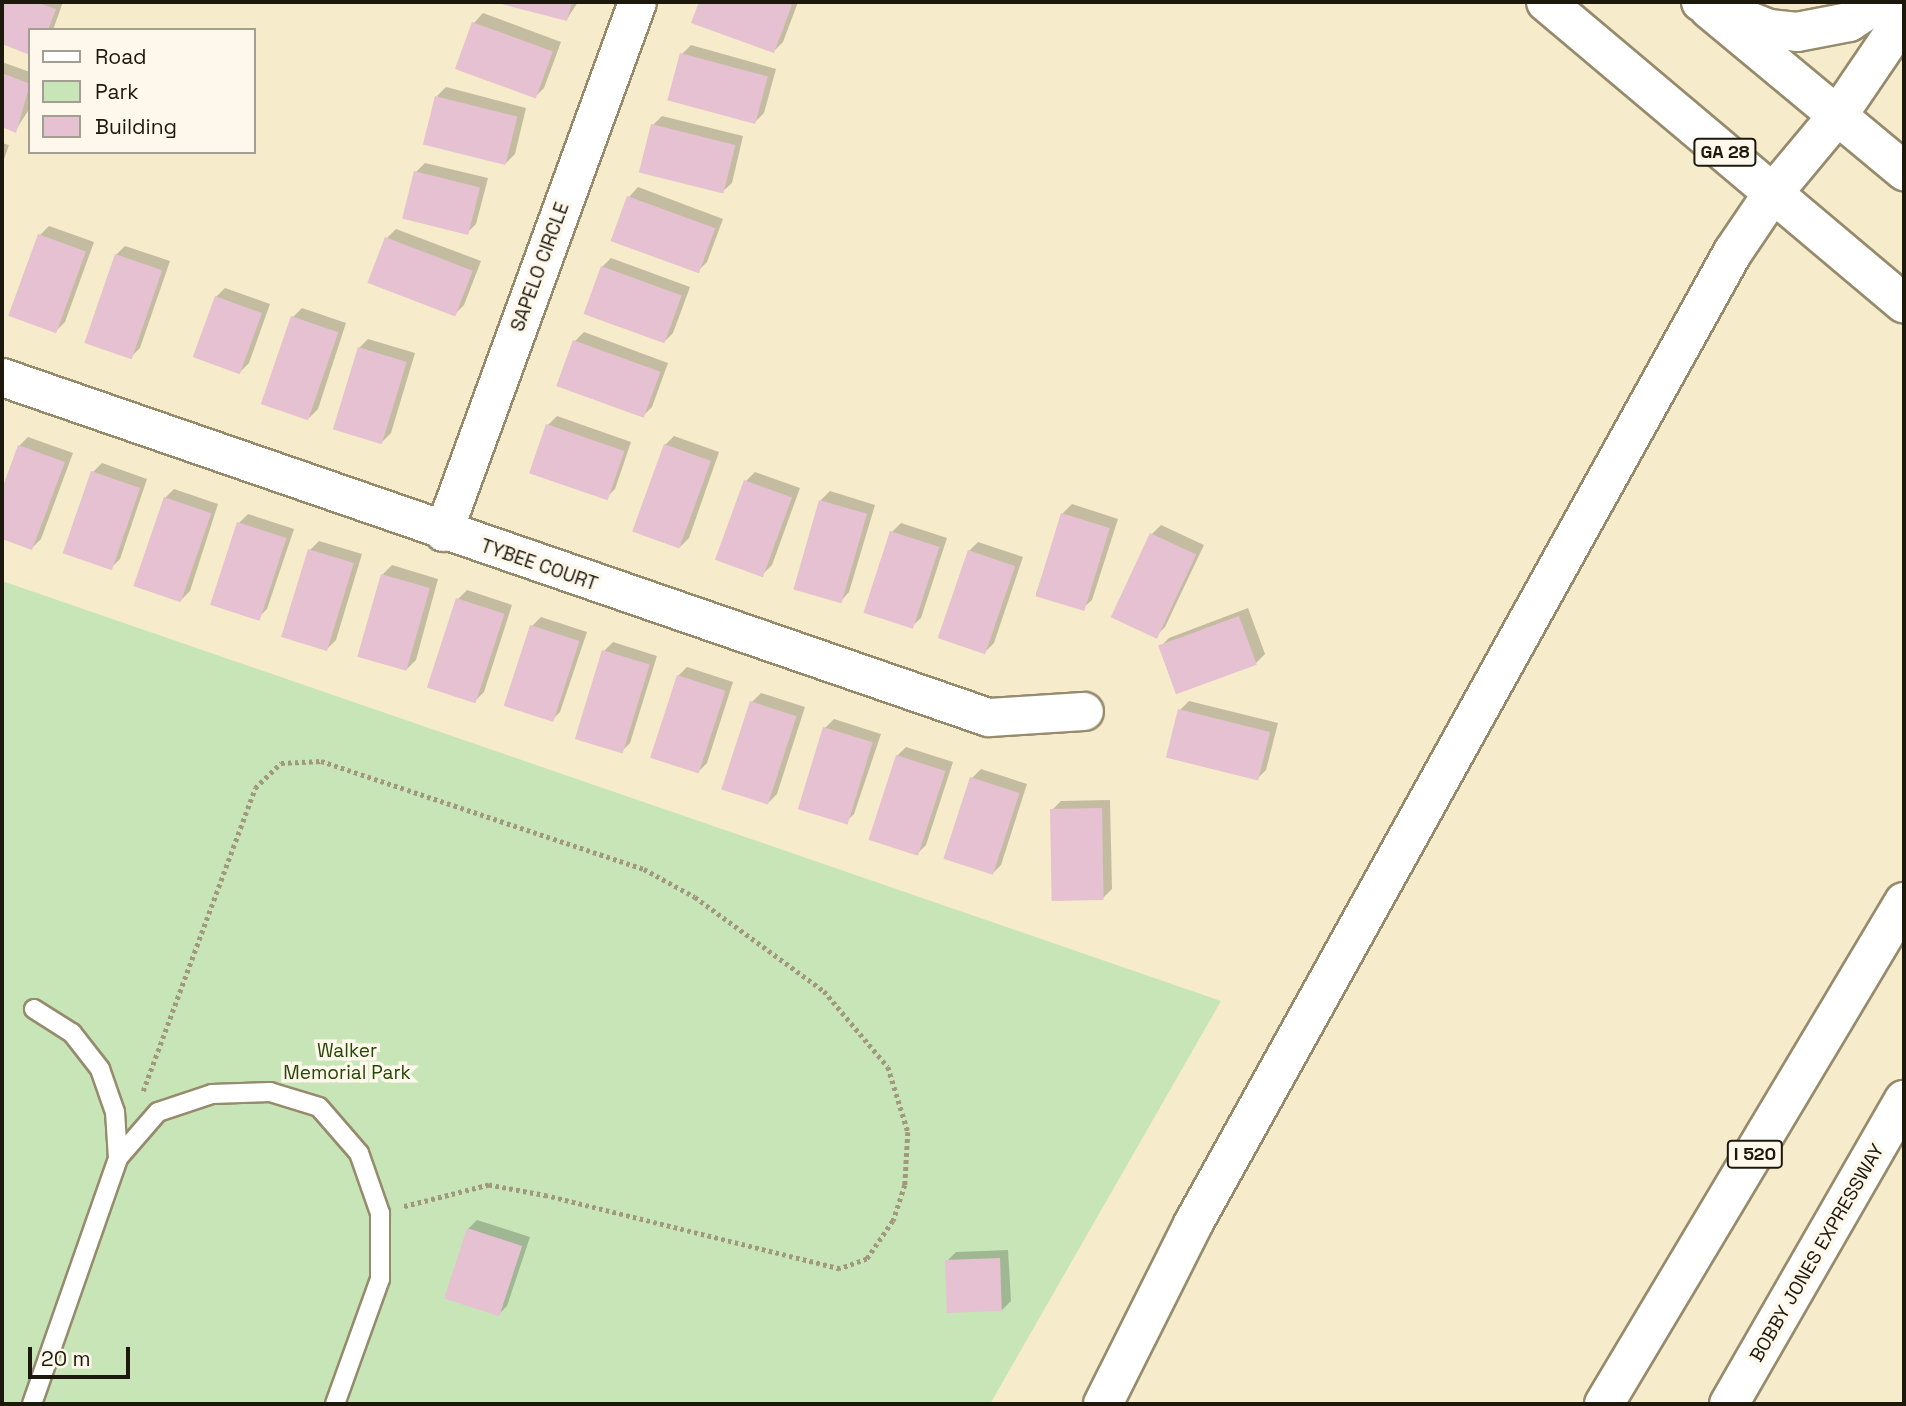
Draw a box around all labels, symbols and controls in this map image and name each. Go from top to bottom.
legend [28,28,256,154]
text: Road [95,43,147,70]
text: Park [95,78,139,105]
text: Building [95,113,177,140]
road number: GA 28 [1692,138,1758,167]
street label: SAPELO CIRCLE [506,200,574,334]
street label: TYBEE COURT [478,534,600,596]
park label: Walker Memorial Park [283,1040,411,1084]
road number: I 520 [1725,1140,1785,1168]
street label: BOBBY JONES EXPRESSWAY [1745,1140,1889,1366]
scale bar [32,1332,133,1376]
text: 20 m [41,1345,91,1372]

